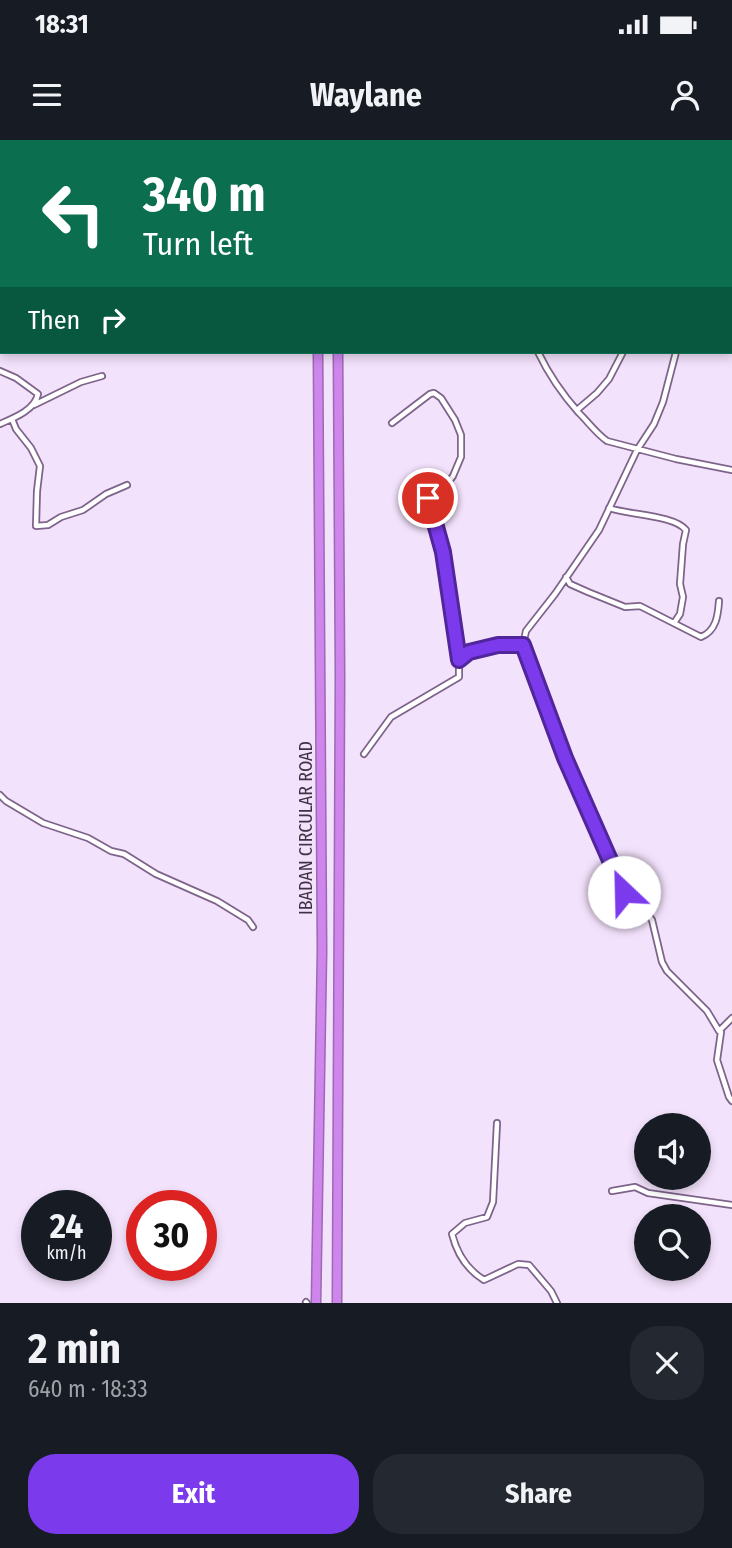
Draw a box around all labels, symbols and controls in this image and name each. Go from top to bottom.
text: 18:31 [35,9,89,40]
icon: menu [28,76,66,114]
text: Waylane [310,76,422,114]
icon: person [666,76,704,114]
text: 340 m [143,165,266,224]
icon: left [28,168,119,259]
text: Turn left [143,225,253,263]
icon: right [94,301,132,339]
text: Then [28,305,80,336]
pin [398,468,458,528]
icon: arrive [409,479,447,517]
street label: IBADAN CIRCULAR ROAD [295,741,317,915]
position arrow [587,855,661,929]
map controls [634,1113,711,1281]
button: sound [634,1113,711,1190]
speed limit sign: 30 [126,1190,217,1281]
button: search [634,1204,711,1281]
text: 24 [50,1205,83,1247]
text: km/h [46,1242,87,1264]
text: 2 min [28,1324,121,1374]
button: close [630,1326,704,1400]
text: 640 m · 18:33 [28,1375,148,1403]
button: Exit [28,1454,359,1534]
button: Share [373,1454,704,1534]

